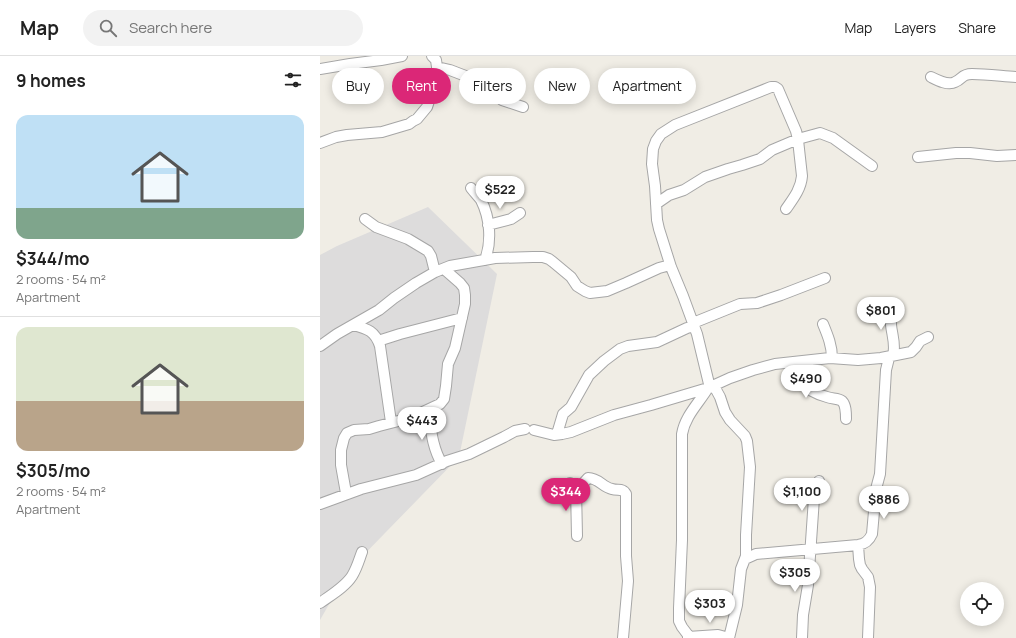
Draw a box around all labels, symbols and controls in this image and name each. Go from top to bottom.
search box [83,10,363,46]
text: Map [20,15,59,41]
icon: search [97,17,119,39]
text: Search here [129,17,212,38]
text: Map [844,18,872,37]
text: Layers [894,18,936,37]
text: Share [958,18,996,37]
chip: Buy [332,68,384,104]
chip: Rent [392,68,451,104]
chip: Filters [459,68,526,104]
chip: New [534,68,590,104]
chip: Apartment [598,68,696,104]
text: 9 homes [16,69,86,92]
icon: filters [282,69,304,91]
icon: home [124,141,196,213]
pin: $522 [476,176,524,210]
text: $522 [485,180,515,198]
text: $344/mo [16,247,90,270]
text: 2 rooms · 54 m² [16,270,106,288]
text: Apartment [16,288,80,306]
pin: $801 [857,297,905,331]
text: $801 [866,301,896,319]
icon: home [124,353,196,425]
pin: $490 [782,365,830,399]
text: $490 [790,369,822,387]
pin: $443 [398,407,446,441]
text: $443 [406,411,438,429]
text: $305/mo [16,459,90,482]
pin: $344 [542,478,590,512]
pin: $1,100 [769,478,835,512]
text: 2 rooms · 54 m² [16,482,106,500]
text: $344 [550,482,582,500]
text: $1,100 [783,482,821,500]
pin: $886 [860,486,908,520]
text: $886 [868,490,900,508]
text: Apartment [16,500,80,518]
pin: $305 [771,559,819,593]
text: $305 [779,563,811,581]
map controls [960,582,1004,626]
button: locate [960,582,1004,626]
pin: $303 [686,590,734,624]
text: $303 [694,594,726,612]

